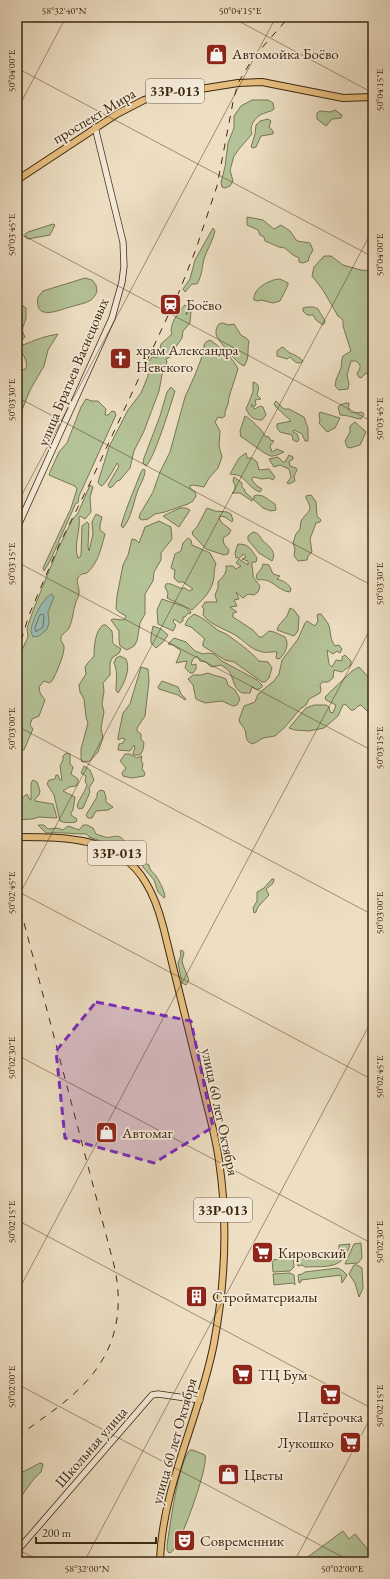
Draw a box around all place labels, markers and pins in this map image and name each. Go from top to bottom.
shop icon: Автомойка Боёво [204,41,230,67]
place label: Автомойка Боёво [231,44,339,63]
station icon: Боёво [158,292,184,318]
place label: Боёво [186,295,222,314]
place label: храм Александра Невского [136,340,239,376]
church icon: храм Александра Невского [107,346,133,372]
shop icon: Автомаг [93,1120,119,1146]
place label: Автомаг [121,1123,174,1142]
supermarket icon: Кировский [249,1240,275,1266]
place label: Кировский [278,1243,346,1262]
building icon: Стройматериалы [184,1284,210,1310]
place label: Стройматериалы [212,1287,317,1306]
supermarket icon: ТЦ Бум [229,1362,255,1388]
place label: ТЦ Бум [258,1365,308,1384]
supermarket icon: Пятёрочка [317,1381,343,1407]
place label: Пятёрочка [297,1407,363,1426]
supermarket icon: Лукошко [337,1430,363,1456]
place label: Лукошко [278,1433,334,1452]
shop icon: Цветы [215,1462,241,1488]
place label: Цветы [244,1465,283,1484]
theatre icon: Современник [171,1528,197,1554]
place label: Современник [200,1531,284,1550]

